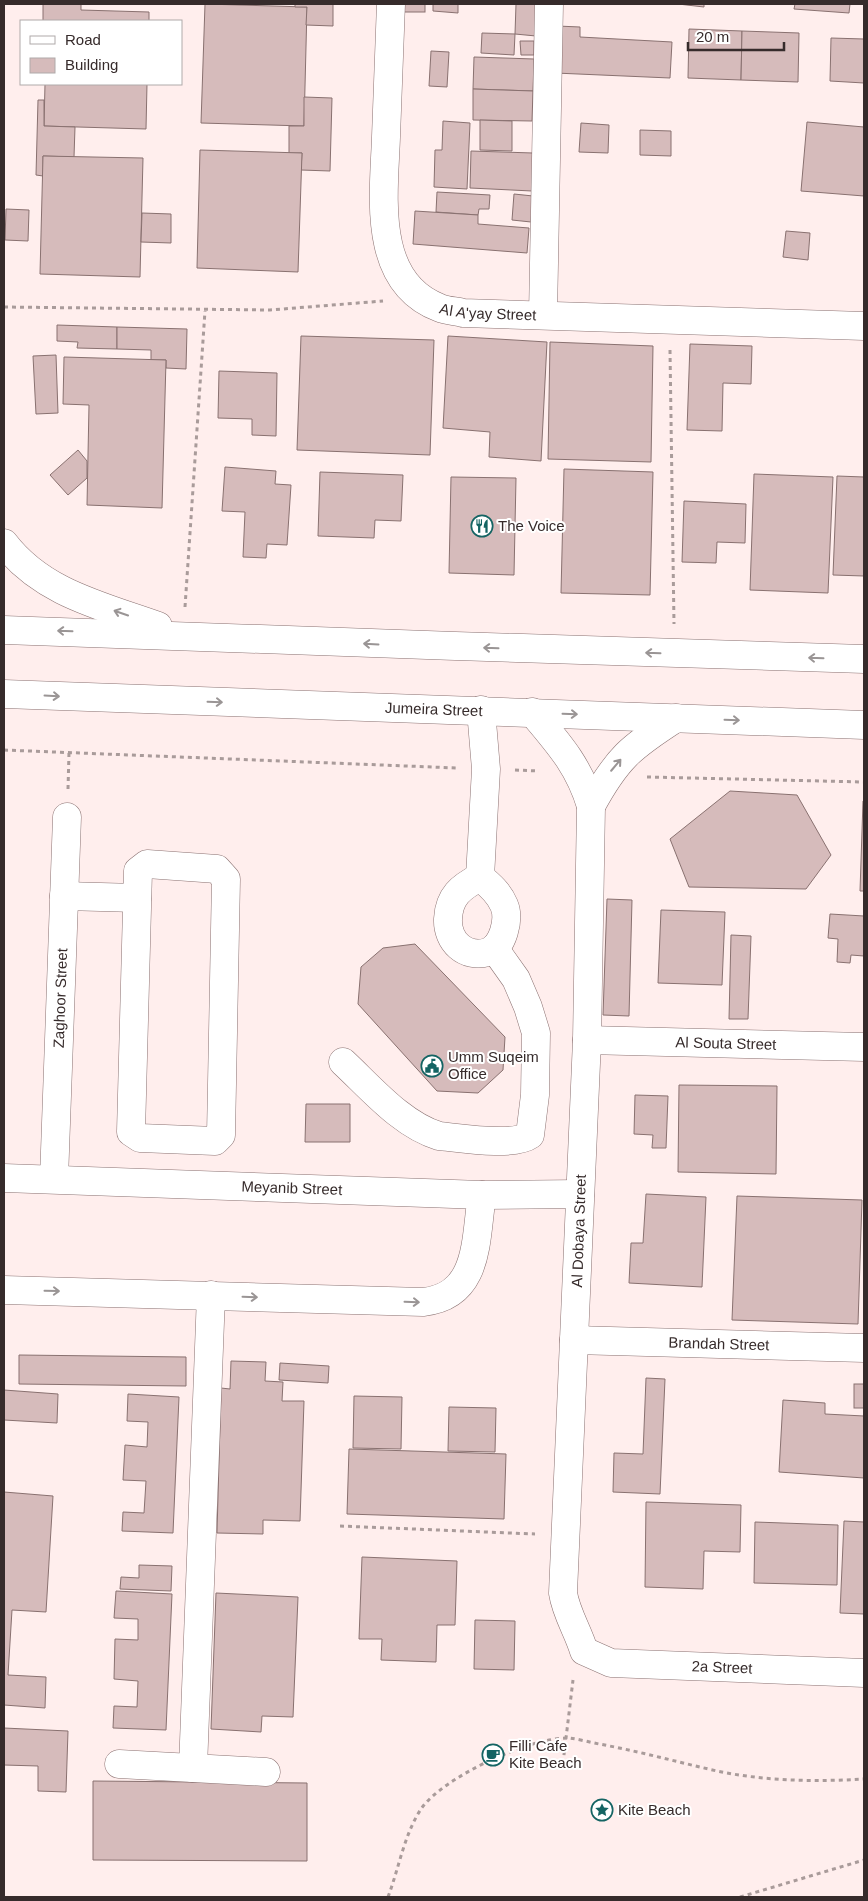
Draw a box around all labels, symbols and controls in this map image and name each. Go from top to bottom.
legend [20,20,182,85]
scale bar [688,20,784,52]
text: 20 m [696,28,729,45]
text: Road [65,31,101,48]
text: Building [65,56,118,73]
street label: Al A'yay Street [438,300,538,323]
restaurant icon: The Voice [470,514,494,538]
place label: The Voice [498,517,565,534]
one-way arrow [113,608,129,617]
one-way arrow [57,627,73,636]
one-way arrow [363,640,379,649]
one-way arrow [483,644,499,653]
one-way arrow [645,648,661,657]
one-way arrow [808,653,824,662]
one-way arrow [44,691,60,700]
one-way arrow [206,697,223,707]
street label: Jumeira Street [385,699,484,719]
one-way arrow [561,709,577,718]
one-way arrow [724,715,740,724]
one-way arrow [610,759,621,772]
street label: Zaghoor Street [50,947,70,1048]
street label: Al Souta Street [675,1033,777,1053]
place label: Umm Suqeim Office [448,1048,539,1082]
public building icon: Umm Suqeim Office [420,1054,444,1078]
street label: Al Dobaya Street [568,1173,589,1288]
street label: Meyanib Street [241,1177,343,1198]
one-way arrow [44,1287,60,1296]
one-way arrow [242,1292,258,1301]
one-way arrow [404,1297,420,1307]
street label: Brandah Street [668,1334,770,1353]
street label: 2a Street [691,1657,754,1677]
place label: Filli Cafe Kite Beach [509,1737,582,1771]
cafe icon: Filli Cafe Kite Beach [481,1743,505,1767]
place icon: Kite Beach [590,1798,614,1822]
place label: Kite Beach [618,1801,691,1818]

